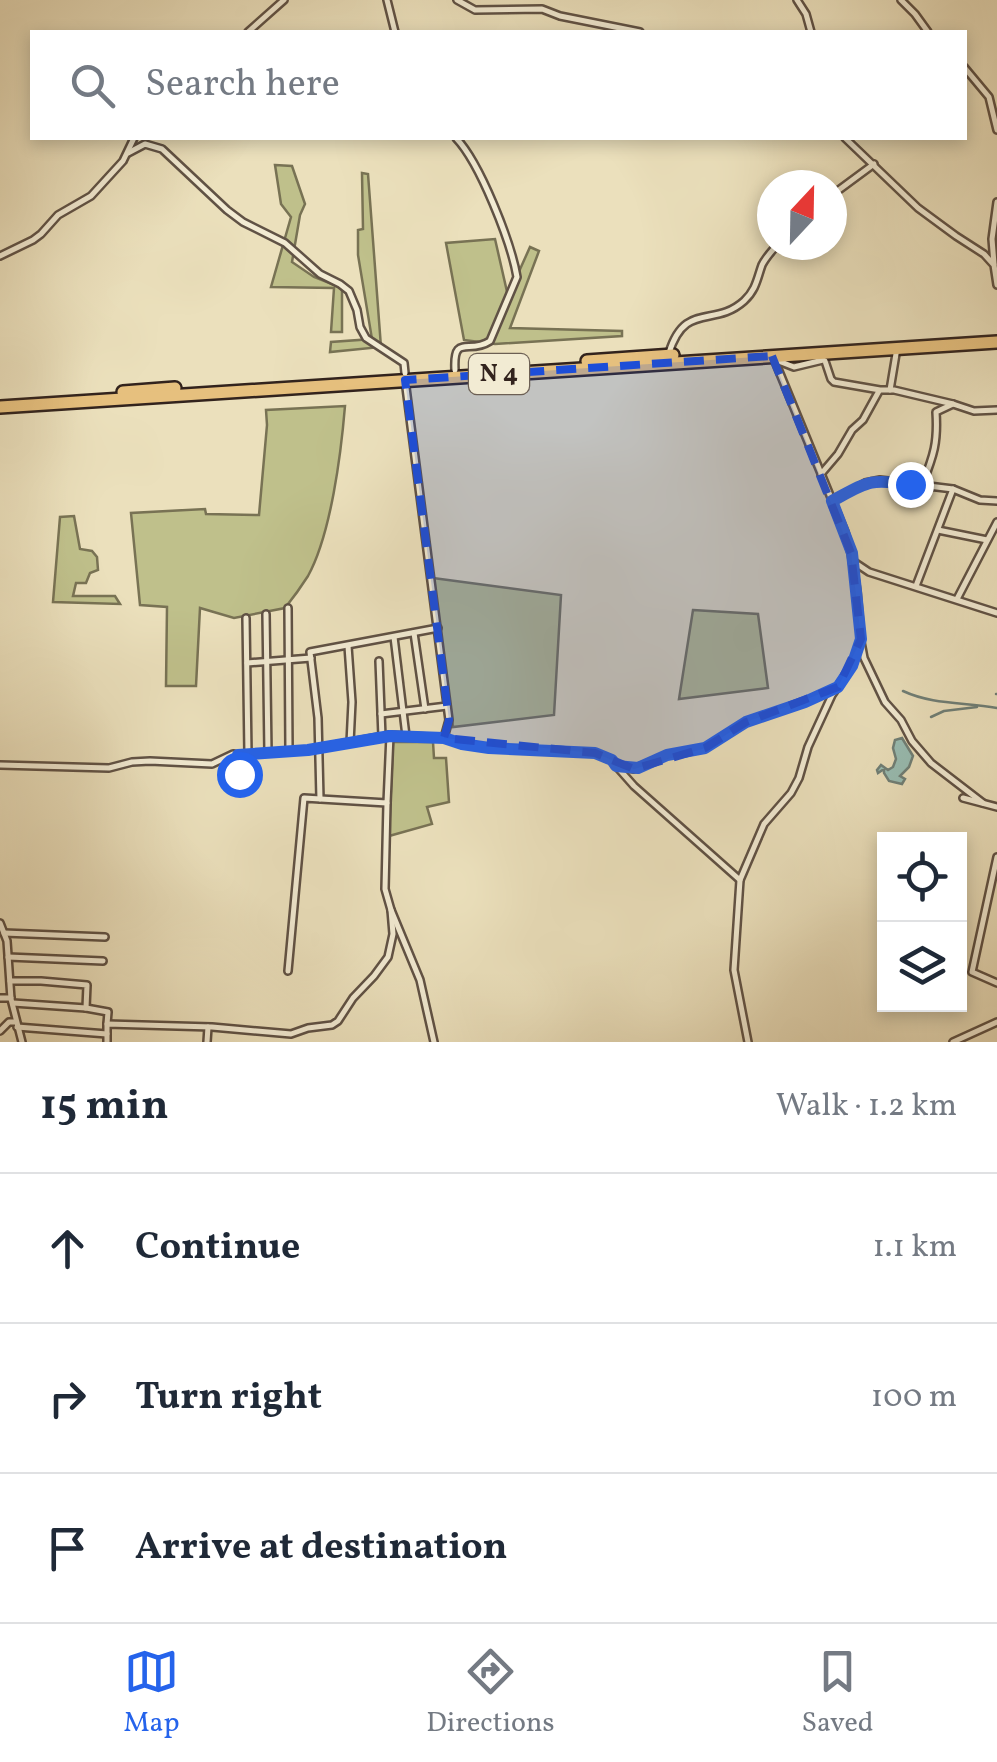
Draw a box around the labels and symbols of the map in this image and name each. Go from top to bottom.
north arrow [757,170,847,260]
road number: N 4 [469,354,529,394]
route end [888,462,934,508]
route start [217,752,263,798]

